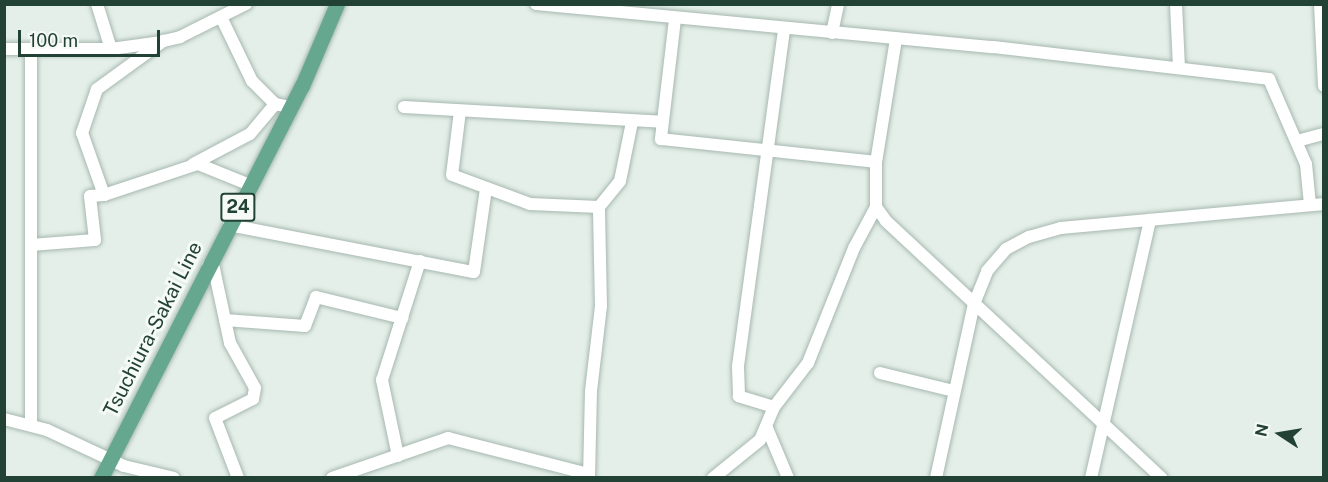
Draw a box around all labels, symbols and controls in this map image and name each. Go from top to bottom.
scale bar [21,18,164,56]
text: 100 m [29,30,78,51]
road number: 24 [220,192,256,222]
street label: Tsuchiura-Sakai Line [99,238,207,420]
north arrow [1250,404,1310,464]
text: N [1251,422,1272,438]

